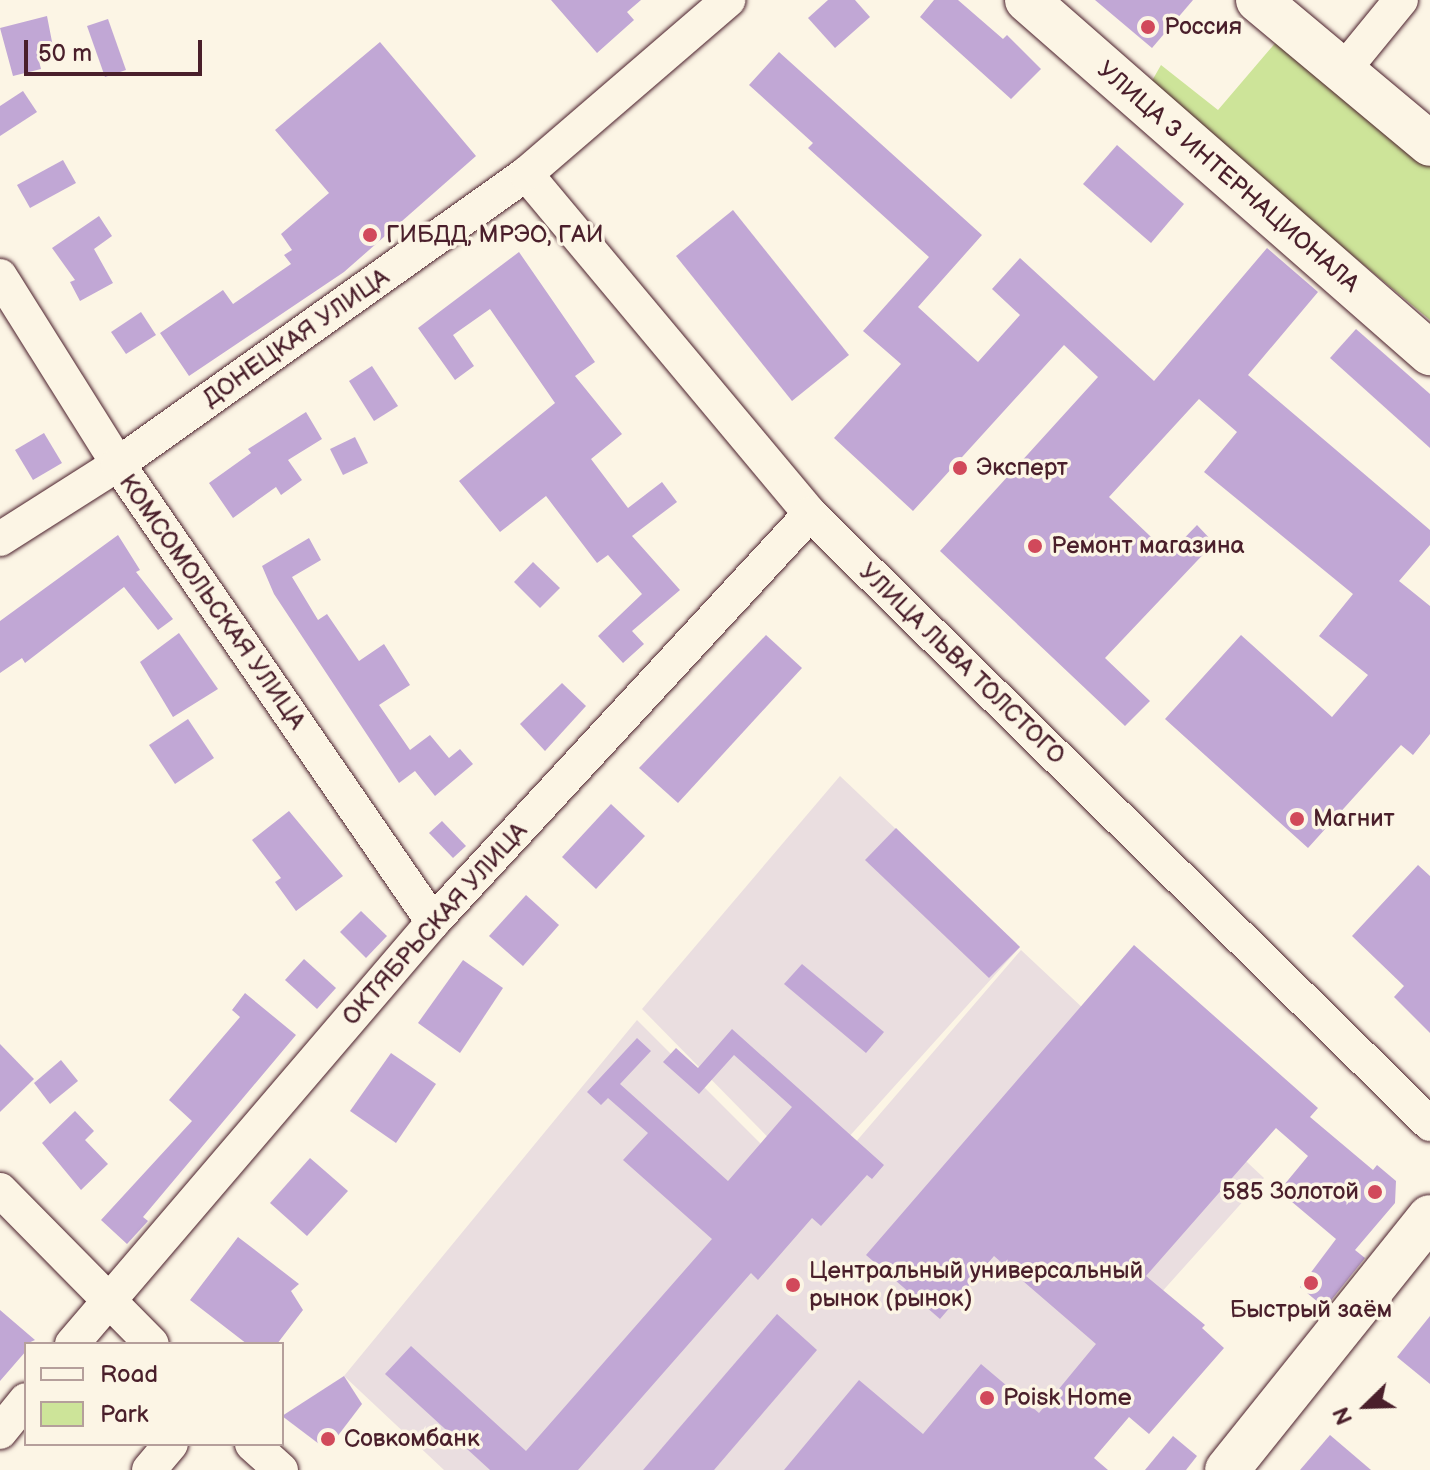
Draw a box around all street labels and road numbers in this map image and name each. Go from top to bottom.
street label: УЛИЦА 3 ИНТЕРНАЦИОНАЛА [1091,55,1365,299]
street label: ДОНЕЦКАЯ УЛИЦА [197,263,395,413]
street label: КОМСОМОЛЬСКАЯ УЛИЦА [113,469,311,735]
street label: УЛИЦА ЛЬВА ТОЛСТОГО [853,558,1071,770]
street label: ОКТЯБРЬСКАЯ УЛИЦА [337,817,533,1031]

